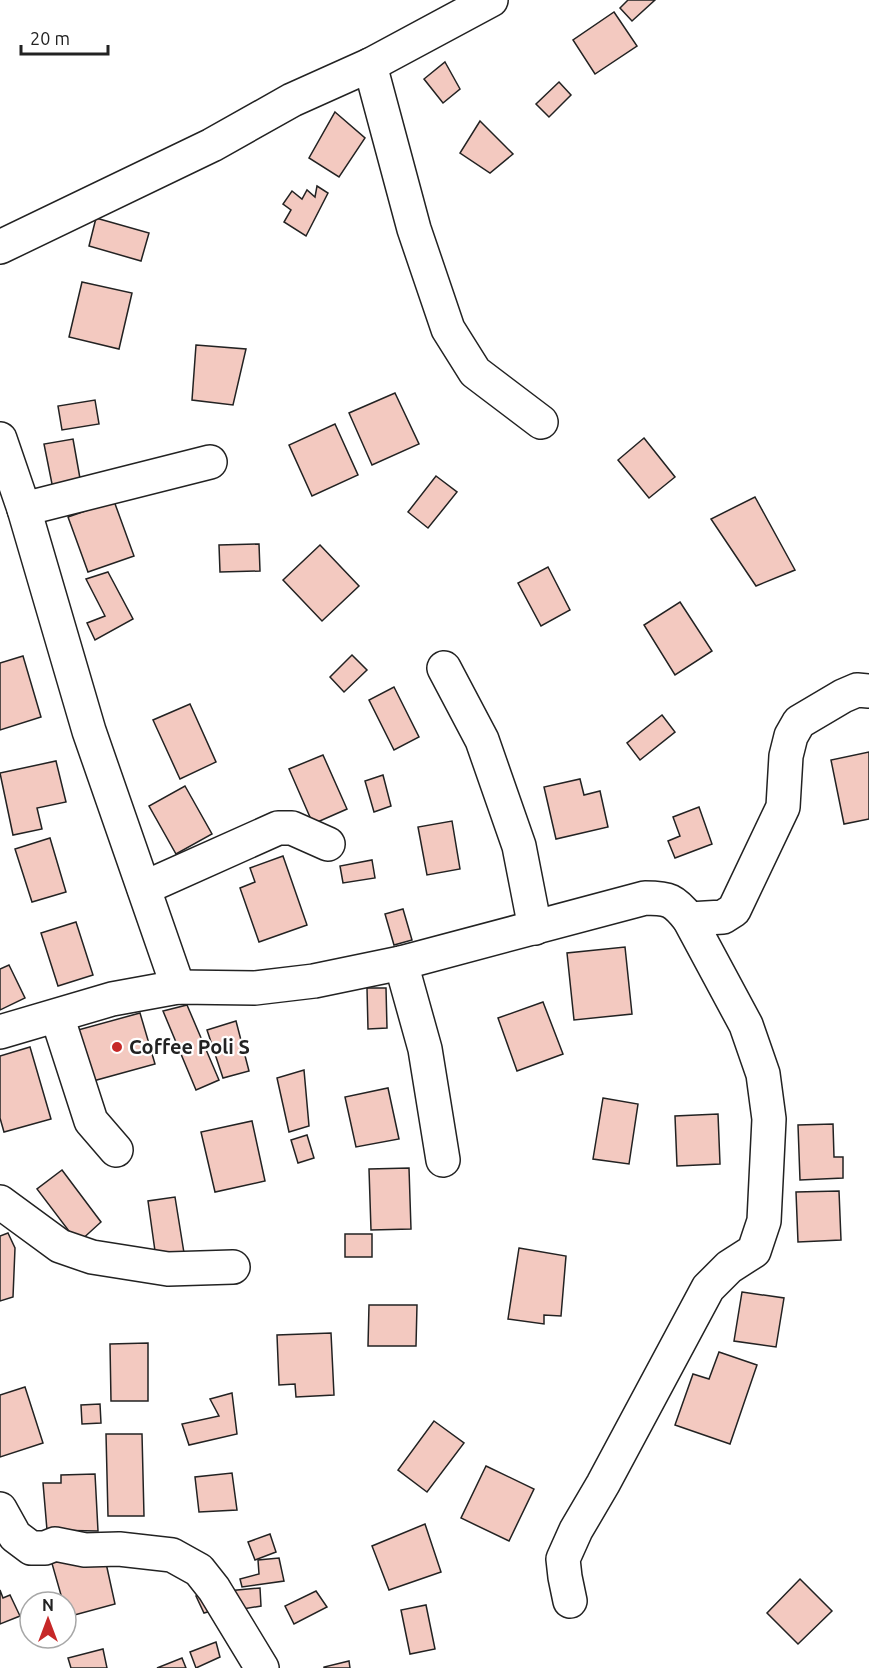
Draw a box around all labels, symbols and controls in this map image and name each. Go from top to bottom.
scale bar [21,18,108,56]
text: 20 m [30,28,70,48]
place label: Coffee Poli S [129,1035,250,1058]
marker: Coffee Poli S [110,1040,124,1054]
north arrow [18,1590,78,1650]
text: N [42,1596,54,1614]

